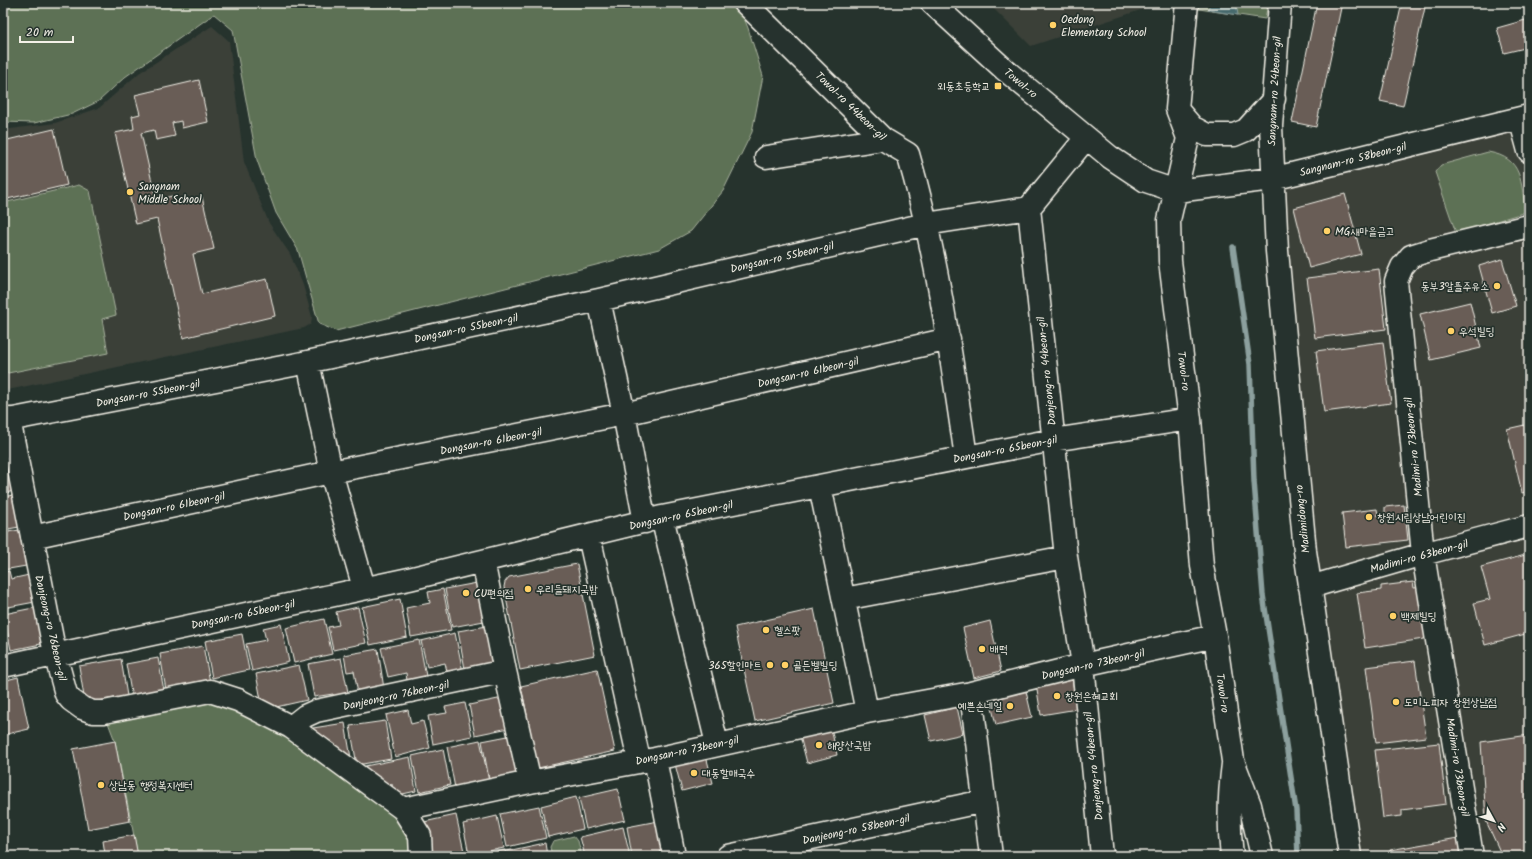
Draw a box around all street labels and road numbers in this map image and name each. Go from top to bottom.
street label: Sangnam-ro 24beon-gil [1263,36,1287,146]
street label: Towol-ro [999,64,1041,103]
street label: Towol-ro 44beon-gil [810,68,890,146]
street label: Sangnam-ro 58beon-gil [1298,138,1409,182]
street label: Dongsan-ro 55beon-gil [729,237,836,279]
street label: Dongsan-ro 55beon-gil [413,309,520,349]
street label: Danjeong-ro 44beon-gil [1032,315,1062,426]
street label: Towol-ro [1172,350,1194,392]
street label: Dongsan-ro 61beon-gil [756,352,861,393]
street label: Dongsan-ro 55beon-gil [94,375,202,413]
street label: Madimi-ro 73beon-gil [1400,396,1428,498]
street label: Dongsan-ro 61beon-gil [439,423,544,461]
street label: Dongsan-ro 65beon-gil [951,431,1059,469]
street label: Madimidong-ro [1290,484,1316,554]
street label: Dongsan-ro 61beon-gil [122,487,227,527]
street label: Dongsan-ro 65beon-gil [627,496,735,536]
street label: Madimi-ro 63beon-gil [1368,535,1471,579]
street label: Danjeong-ro 76beon-gil [29,573,71,683]
street label: Dongsan-ro 65beon-gil [189,595,297,635]
street label: Dongsan-ro 73beon-gil [1040,644,1147,686]
street label: Towol-ro [1210,672,1234,714]
street label: Danjeong-ro 76beon-gil [341,676,451,716]
street label: Danjeong-ro 44beon-gil [1079,710,1109,821]
street label: Madimi-ro 73beon-gil [1440,716,1474,818]
street label: Dongsan-ro 73beon-gil [634,731,741,771]
street label: Danjeong-ro 58beon-gil [801,810,912,850]

